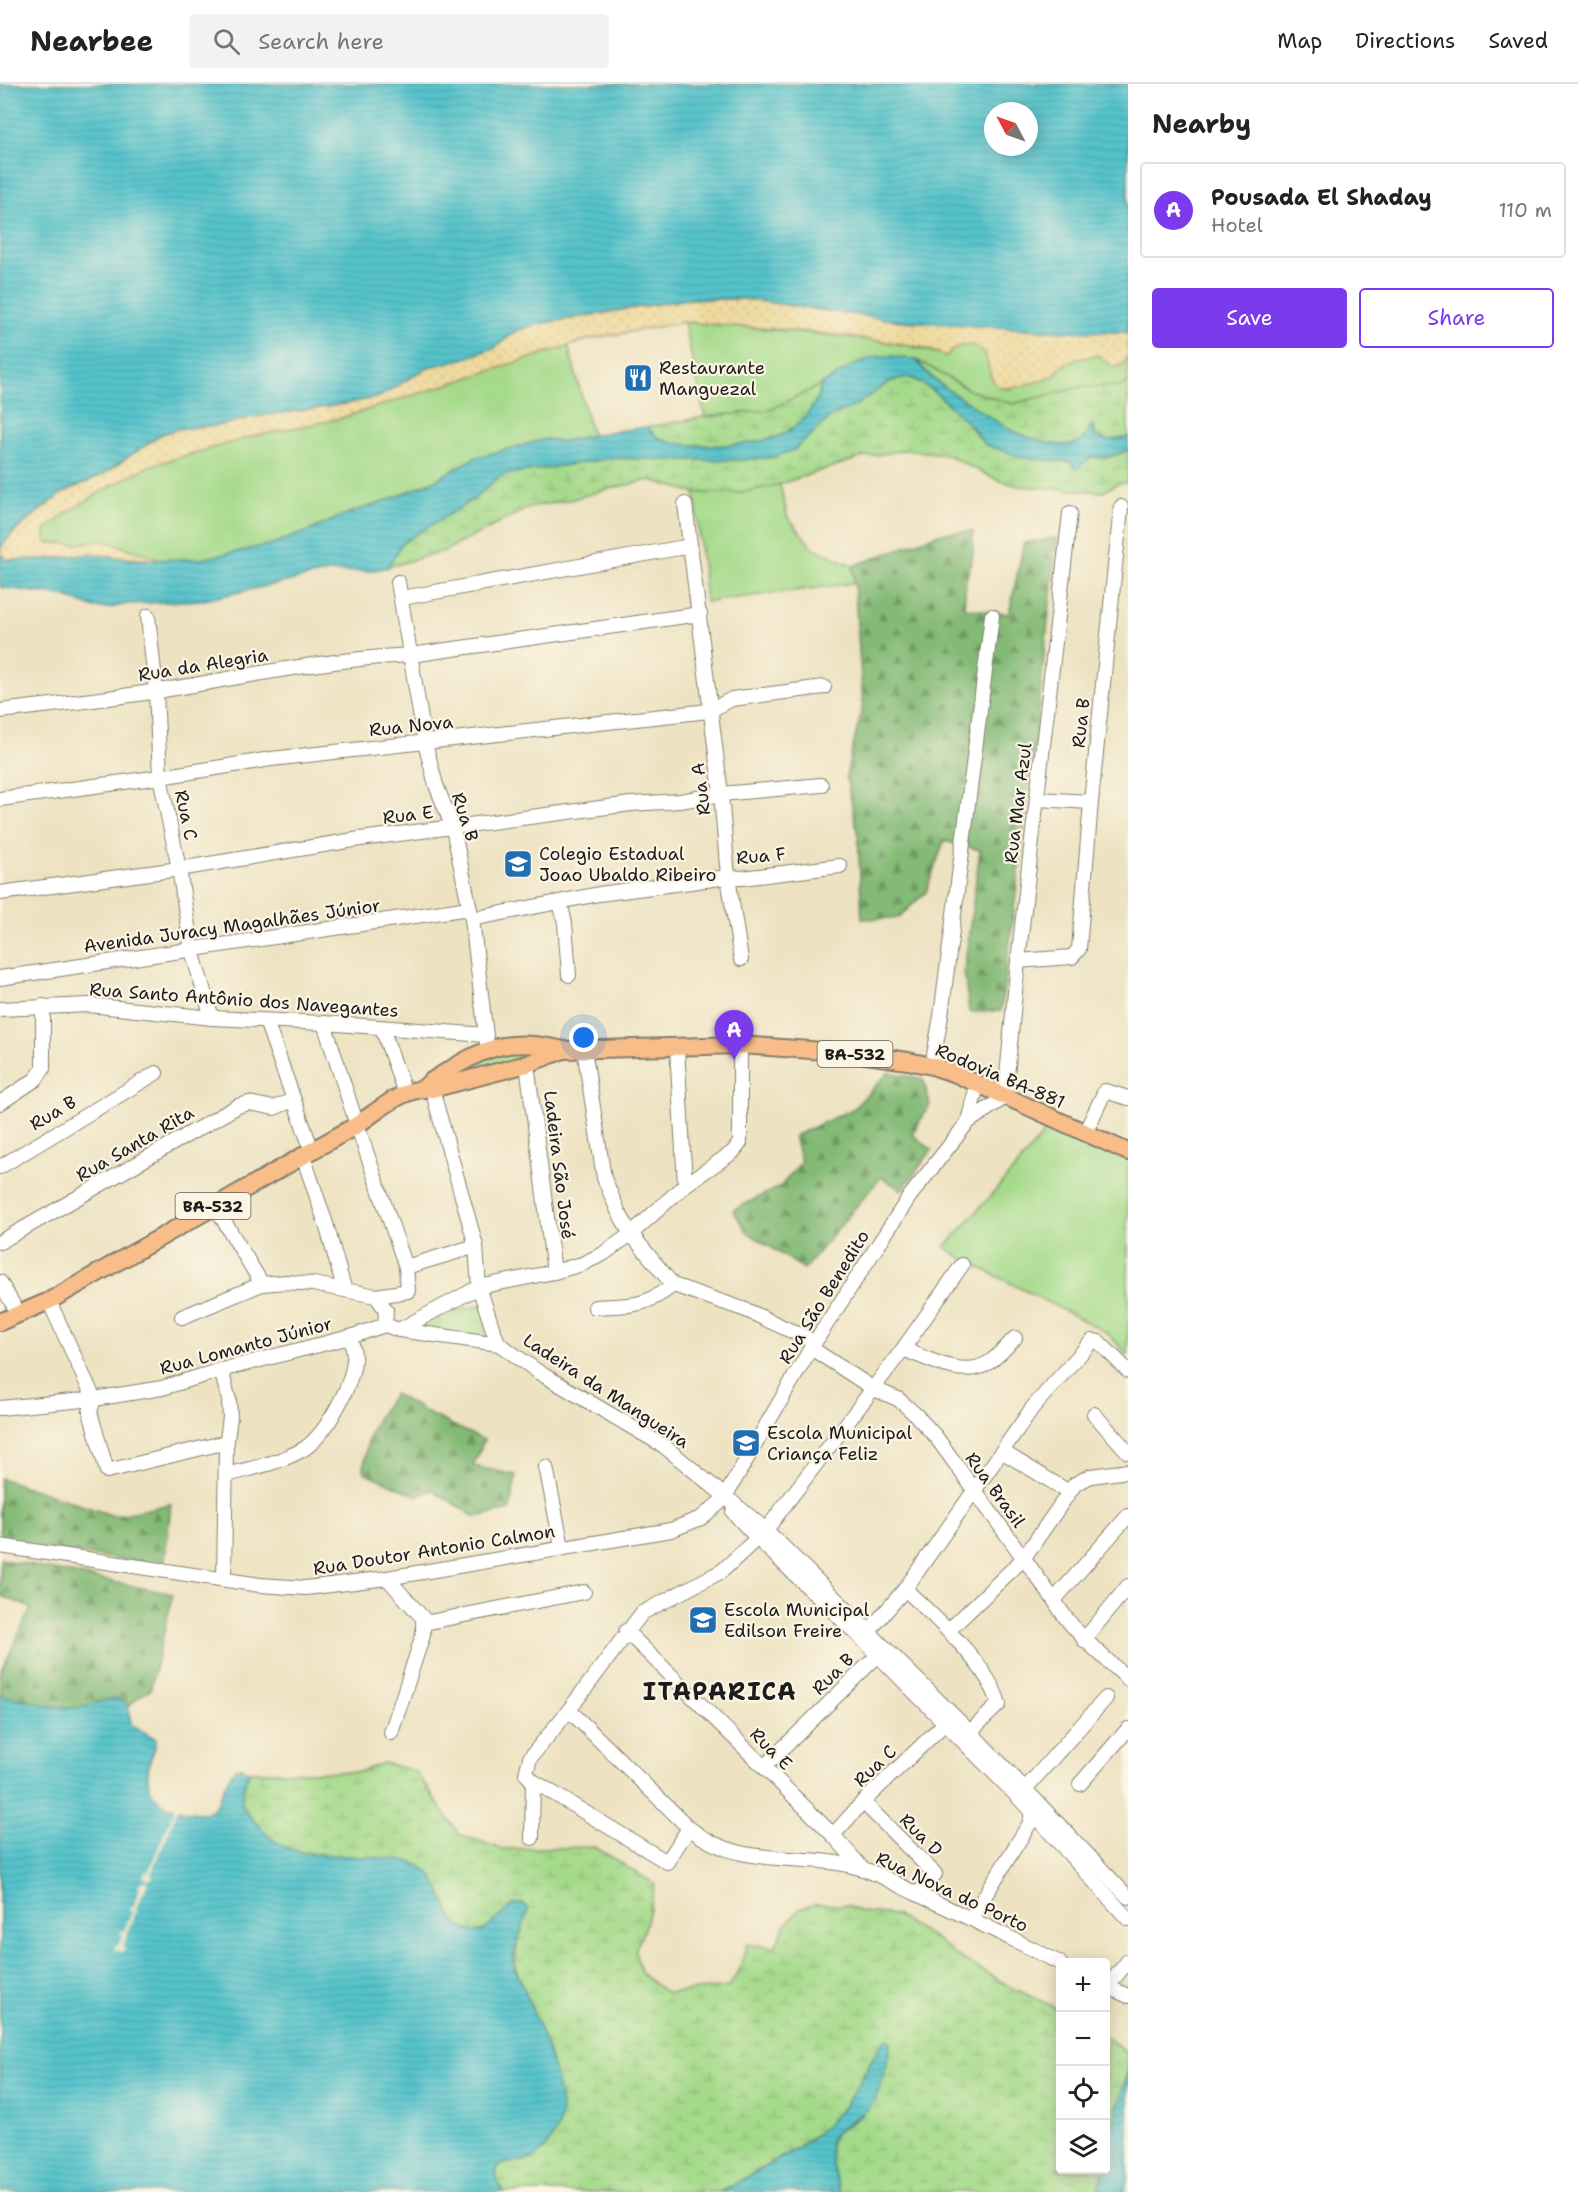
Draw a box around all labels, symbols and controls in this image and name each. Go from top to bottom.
search box [189,14,609,68]
text: Nearbee [30,22,153,60]
icon: search [210,25,243,58]
text: Search here [258,27,384,56]
text: Map [1277,27,1322,55]
text: Directions [1355,27,1455,55]
text: Saved [1488,27,1548,55]
north arrow [984,102,1038,156]
text: Nearby [1152,106,1251,141]
text: Pousada El Shaday [1211,183,1432,212]
text: A [1166,197,1181,223]
text: 110 m [1498,197,1552,223]
text: Hotel [1211,212,1263,238]
button: Save [1152,288,1347,348]
button: Share [1359,288,1554,348]
place label: Restaurante Manguezal [659,356,765,401]
restaurant icon: Restaurante Manguezal [622,362,654,394]
street label: Rua da Alegria [136,643,270,687]
street label: Rua B [1066,697,1096,749]
street label: Rua Nova [368,710,454,742]
street label: Rua Mar Azul [999,741,1037,865]
street label: Rua A [686,761,716,817]
street label: Rua C [169,788,203,842]
street label: Rua B [446,789,484,845]
street label: Rua E [381,800,435,830]
place label: Colegio Estadual Joao Ubaldo Ribeiro [539,842,717,887]
street label: Rua F [735,842,787,870]
school or university icon: Colegio Estadual Joao Ubaldo Ribeiro [502,848,534,880]
street label: Avenida Juracy Magalhães Júnior [82,893,382,959]
street label: Rua Santo Antônio dos Navegantes [89,977,399,1023]
pin: A [714,1010,754,1060]
your location [569,1023,598,1052]
street label: Rodovia BA-881 [932,1038,1068,1114]
road number: BA-532 [818,1041,892,1067]
street label: Ladeira São José [538,1089,580,1241]
street label: Rua B [25,1090,81,1136]
street label: Rua Santa Rita [72,1101,198,1187]
road number: BA-532 [176,1193,250,1219]
street label: Rua São Benedito [773,1226,875,1368]
street label: Rua Lomanto Júnior [157,1311,335,1381]
street label: Ladeira da Mangueira [518,1328,694,1454]
place label: Escola Municipal Criança Feliz [767,1421,913,1466]
school or university icon: Escola Municipal Criança Feliz [730,1427,762,1459]
street label: Rua Brasil [960,1448,1031,1533]
street label: Rua Doutor Antonio Calmon [311,1519,557,1581]
place label: Escola Municipal Edilson Freire [724,1598,870,1643]
school or university icon: Escola Municipal Edilson Freire [687,1604,719,1636]
street label: Rua B [807,1648,859,1700]
district label: ITAPARICA [643,1676,797,1708]
street label: Rua E [745,1723,797,1775]
street label: Rua C [848,1740,902,1792]
street label: Rua D [894,1808,948,1862]
street label: Rua Nova do Porto [872,1846,1032,1938]
map controls [1056,1958,1110,2174]
button: + [1056,1958,1110,2012]
button: − [1056,2012,1110,2066]
button: locate [1056,2066,1110,2120]
button: layers [1056,2120,1110,2174]

